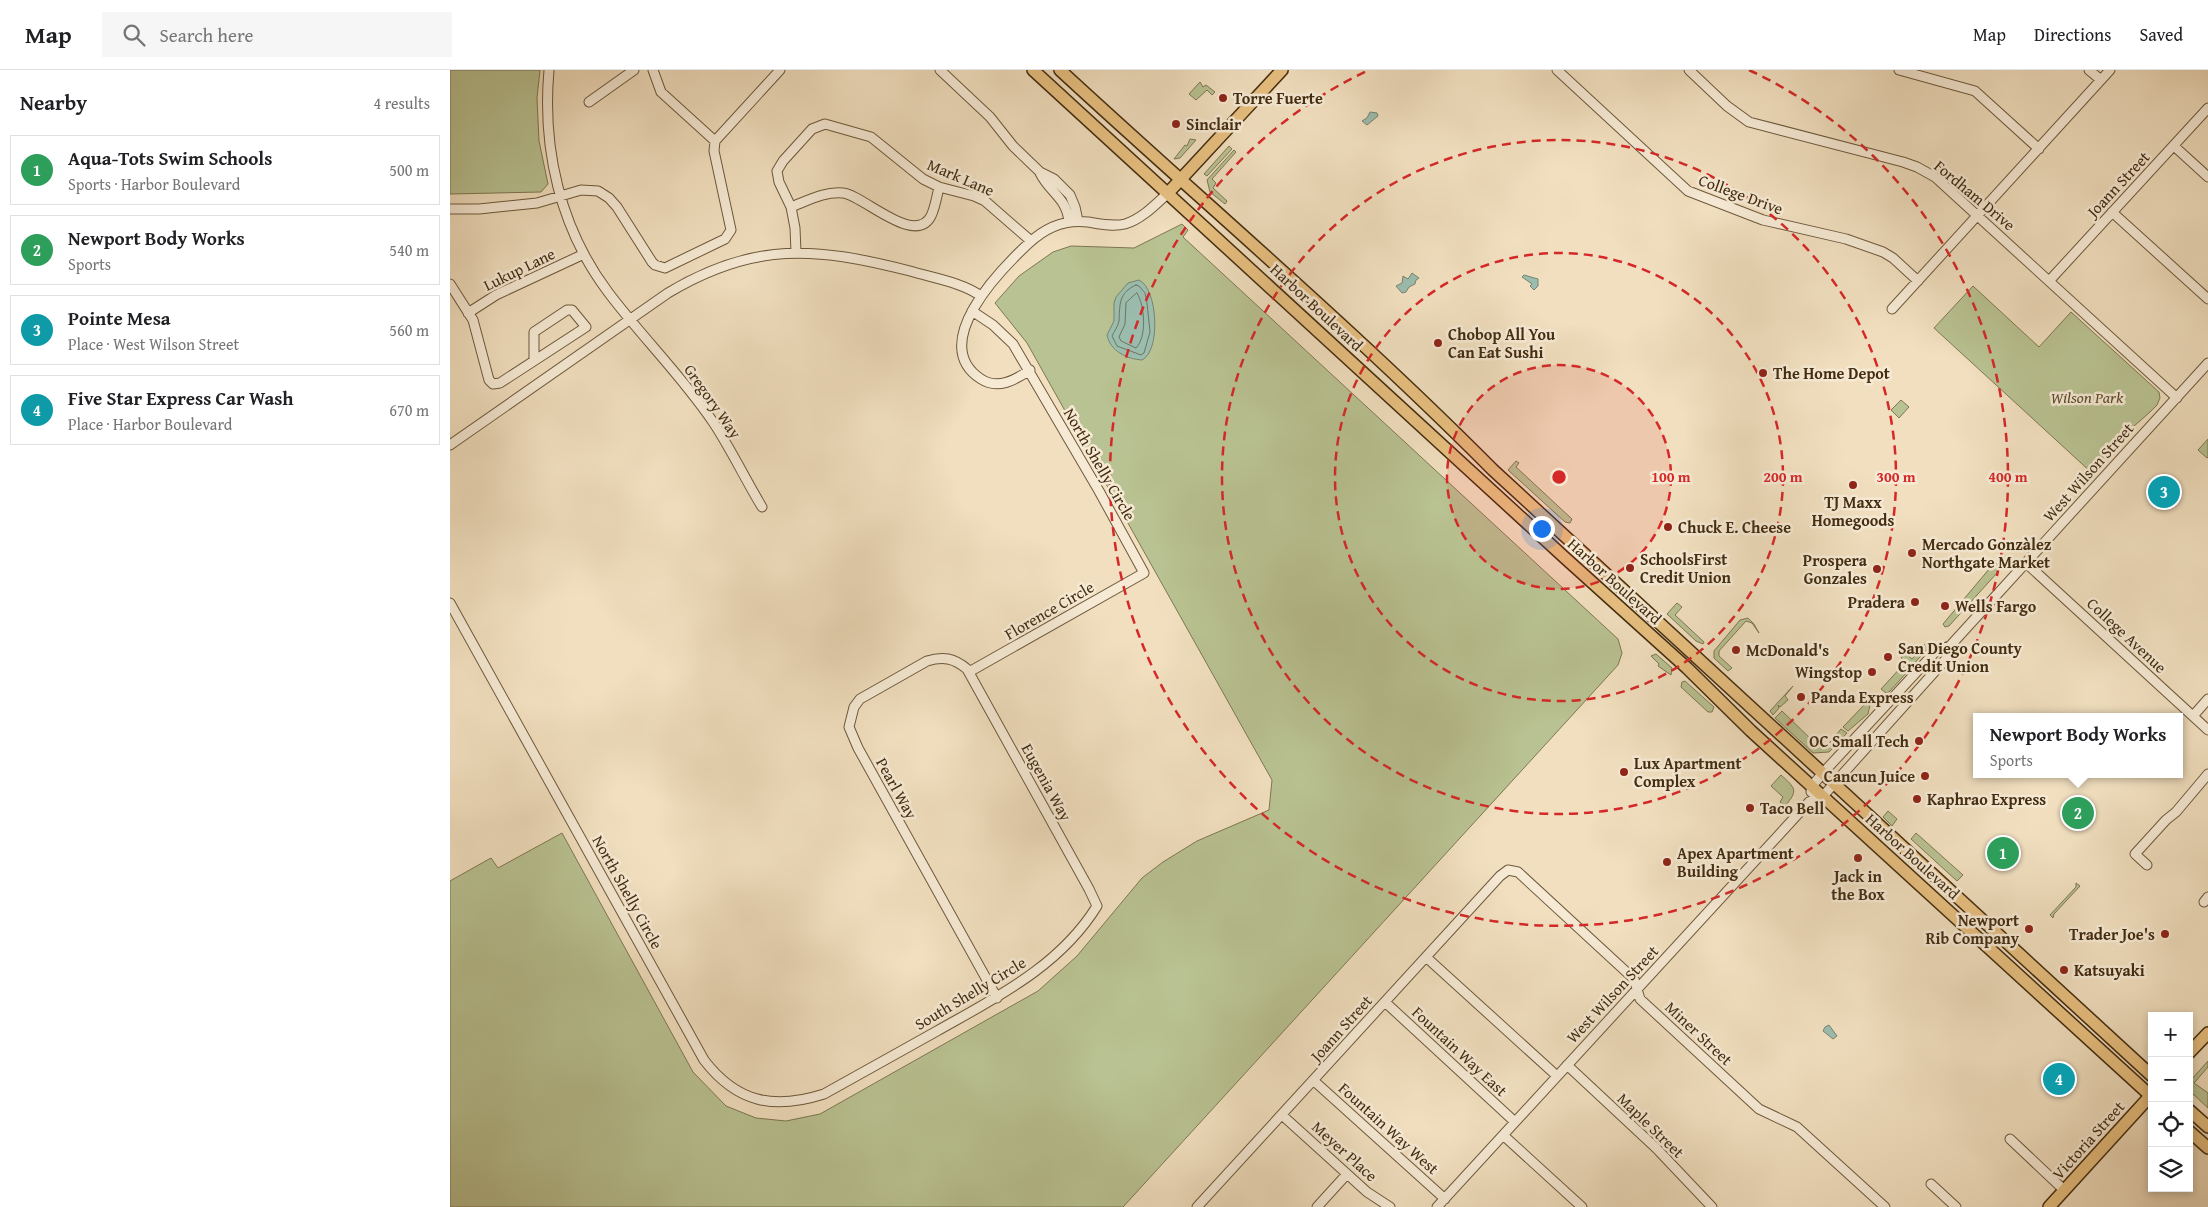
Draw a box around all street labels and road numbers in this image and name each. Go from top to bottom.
street label: Joann Street [2080,145,2155,224]
street label: Mark Lane [924,152,998,202]
street label: Fordham Drive [1929,154,2021,236]
street label: College Drive [1695,168,1787,220]
street label: Lukup Lane [479,241,559,297]
street label: Harbor Boulevard [1265,258,1369,357]
street label: Gregory Way [679,359,748,443]
street label: North Shelly Circle [1058,403,1142,525]
street label: West Wilson Street [2037,417,2139,527]
street label: Harbor Boulevard [1563,532,1668,630]
street label: Florence Circle [1000,575,1098,645]
street label: College Avenue [2082,592,2172,678]
street label: Eugenia Way [1016,739,1078,825]
street label: Pearl Way [870,753,924,823]
street label: Harbor Boulevard [1861,807,1966,905]
street label: North Shelly Circle [587,831,669,953]
street label: West Wilson Street [1560,939,1664,1048]
street label: South Shelly Circle [910,950,1030,1036]
street label: Joann Street [1303,989,1378,1068]
street label: Miner Street [1660,995,1738,1071]
street label: Fountain Way East [1407,1000,1513,1102]
street label: Fountain Way West [1334,1076,1445,1180]
street label: Maple Street [1612,1087,1690,1164]
street label: Victoria Street [2046,1095,2130,1185]
street label: Meyer Place [1307,1115,1383,1187]

